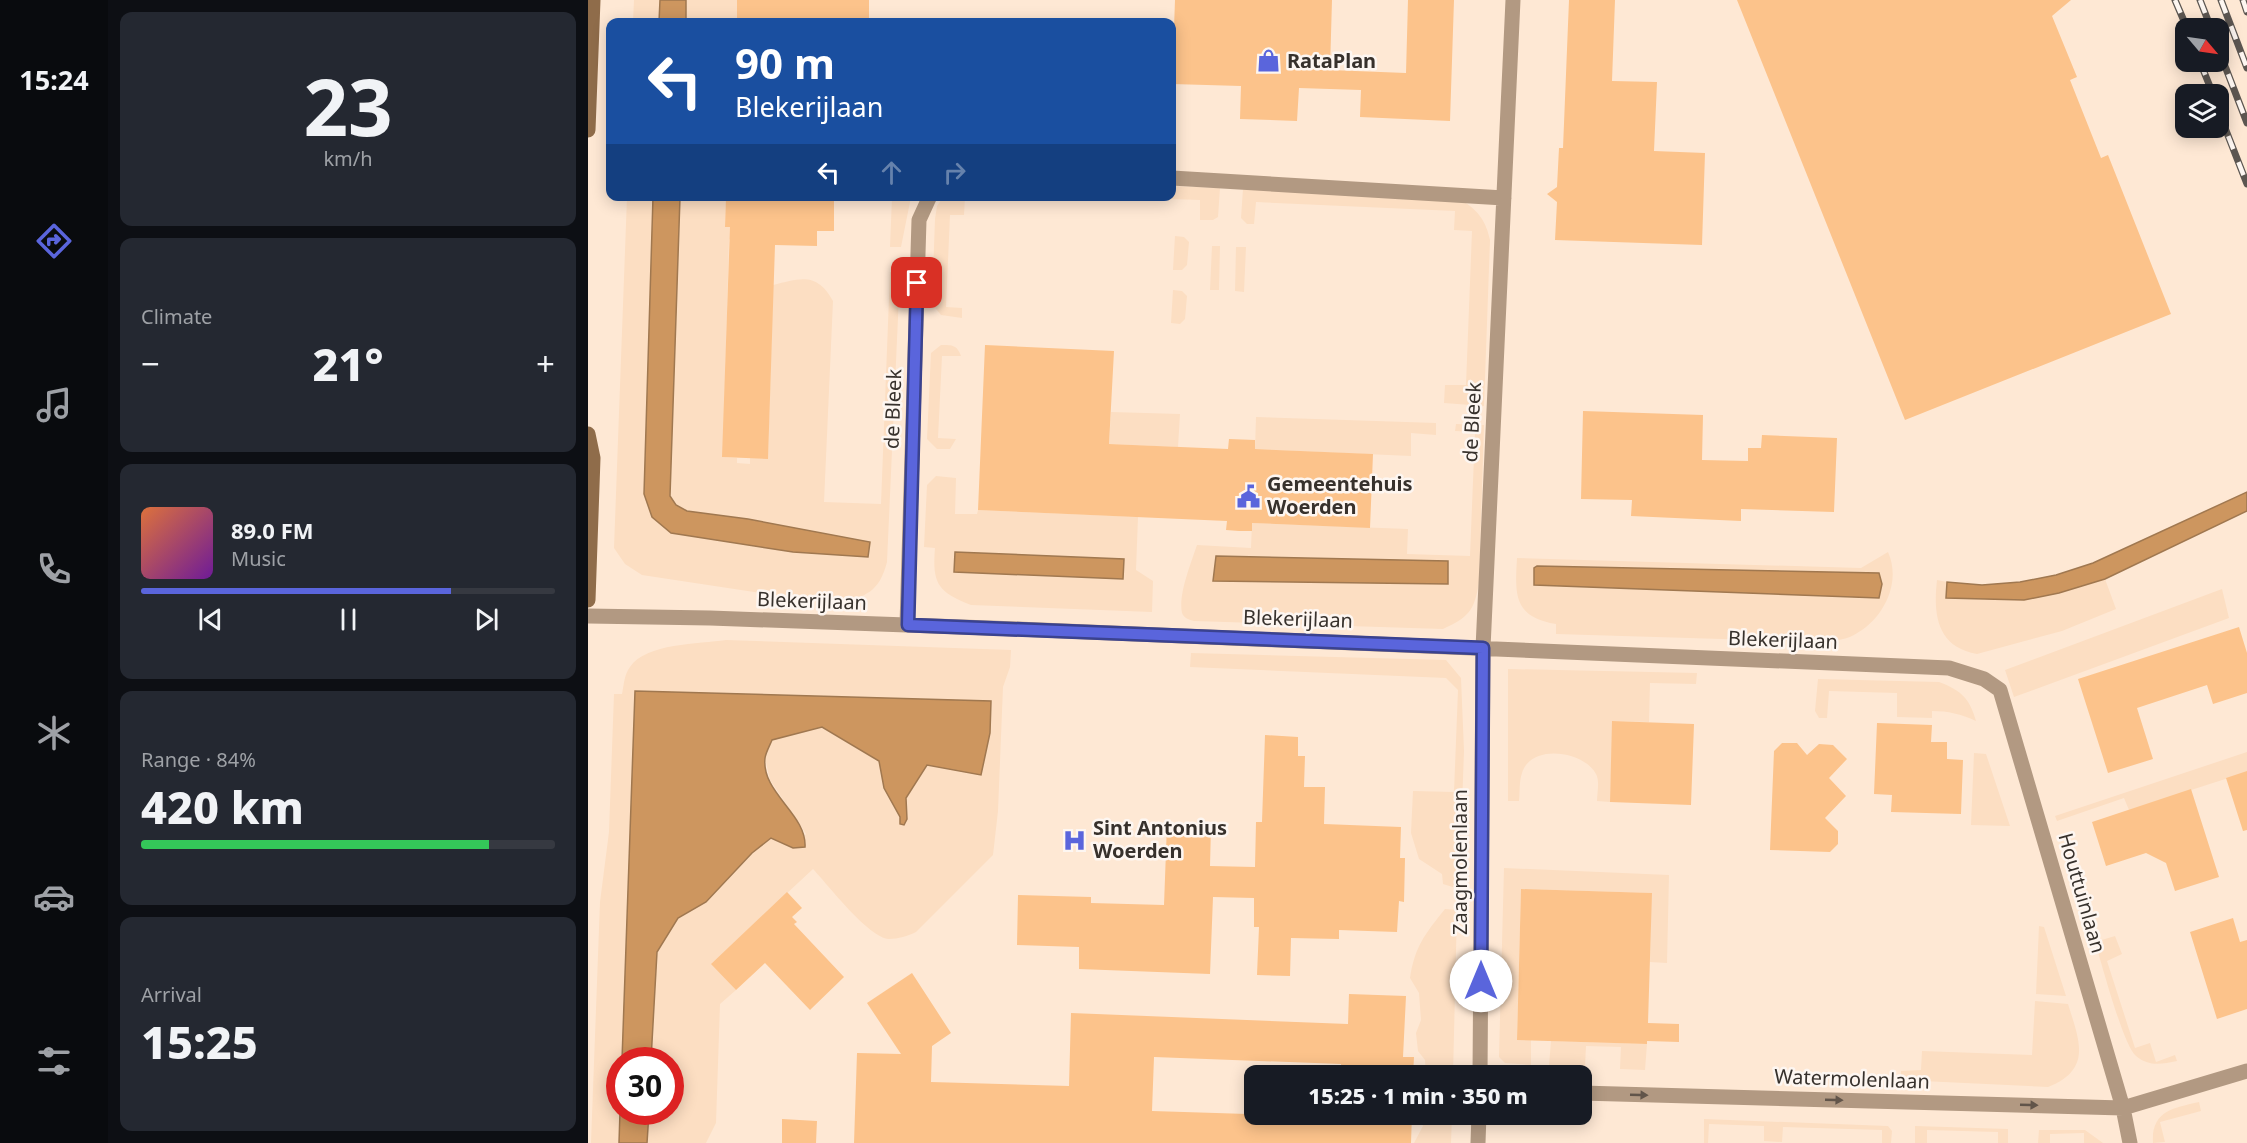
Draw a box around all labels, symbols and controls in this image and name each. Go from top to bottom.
north arrow [2175,18,2229,72]
map controls [2175,18,2229,138]
text: 90 m [735,34,835,91]
icon: left [636,42,714,120]
place label: RataPlan [1287,47,1376,74]
shop icon: RataPlan [1256,48,1282,74]
text: 23 [303,53,393,159]
text: 15:24 [19,61,89,98]
button: layers [2175,84,2229,138]
text: Blekerijlaan [735,88,883,125]
text: km/h [323,145,373,172]
icon: left [812,156,845,189]
icon: ahead [875,156,908,189]
icon: right [938,156,971,189]
icon: directions [33,220,75,262]
pin [891,257,942,308]
icon: arrive [900,266,933,299]
text: Climate [141,303,212,330]
text: 21° [312,333,384,394]
text: − [141,341,160,386]
text: + [536,341,555,386]
street label: de Bleek [878,368,907,450]
street label: de Bleek [1456,381,1487,463]
icon: music [33,384,75,426]
place label: Gemeentehuis Woerden [1267,470,1412,520]
public building icon: Gemeentehuis Woerden [1236,483,1262,509]
text: 89.0 FM [231,515,313,545]
text: Music [231,545,286,572]
icon: phone [33,548,75,590]
street label: Blekerijlaan [757,585,867,616]
icon: previous [194,603,227,636]
icon: pause [332,603,365,636]
icon: next [470,603,503,636]
street label: Blekerijlaan [1243,603,1353,634]
street label: Blekerijlaan [1728,624,1838,655]
icon: climate [33,712,75,754]
text: Range · 84% [141,746,256,773]
text: 420 km [141,776,304,837]
street label: Zaagmolenlaan [1446,789,1473,935]
place label: Sint Antonius Woerden [1093,814,1227,864]
hospital icon: Sint Antonius Woerden [1062,827,1088,853]
street label: Houttuinlaan [2052,830,2112,956]
icon: car [33,876,75,918]
position arrow [1449,949,1513,1013]
text: Arrival [141,981,202,1008]
text: 15:25 [141,1011,258,1072]
icon: filters [33,1040,75,1082]
speed limit sign: 30 [606,1047,684,1125]
street label: Watermolenlaan [1774,1062,1930,1095]
text: 15:25 · 1 min · 350 m [1308,1080,1528,1110]
one-way arrow [1630,1090,1649,1099]
one-way arrow [1825,1095,1844,1104]
one-way arrow [2020,1100,2039,1110]

